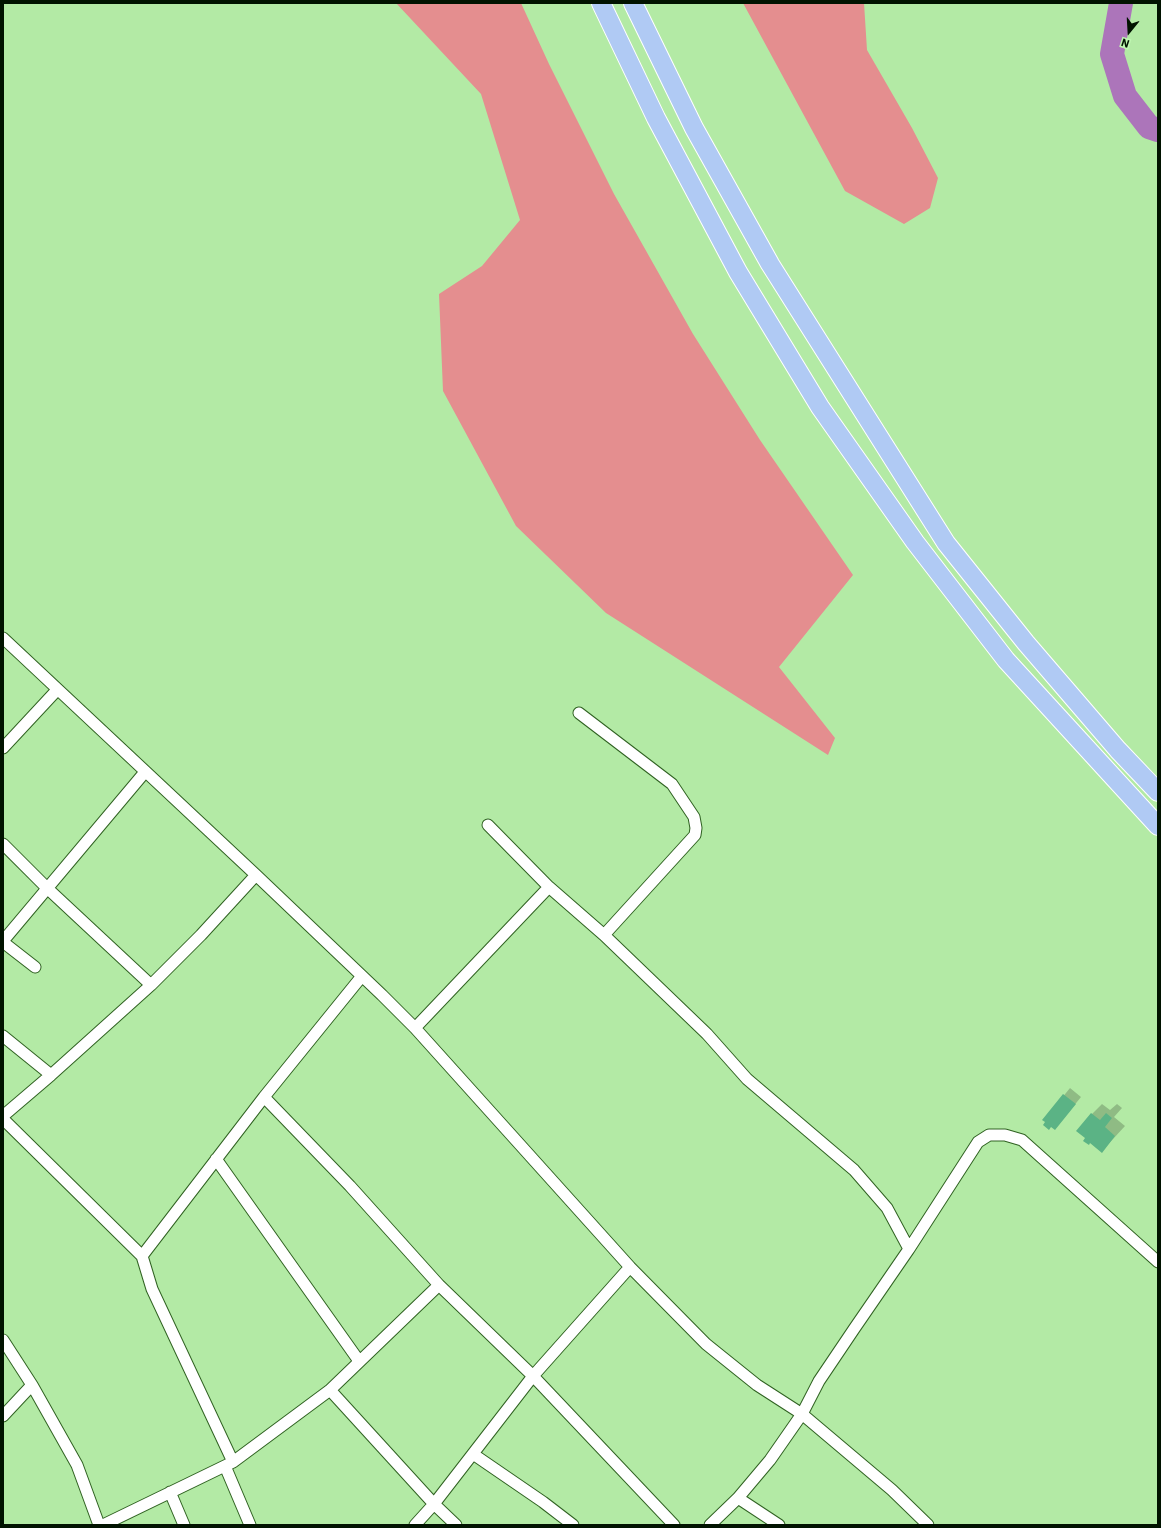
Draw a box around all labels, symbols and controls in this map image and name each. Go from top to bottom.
north arrow [1109,12,1149,52]
text: N [1119,36,1131,51]

